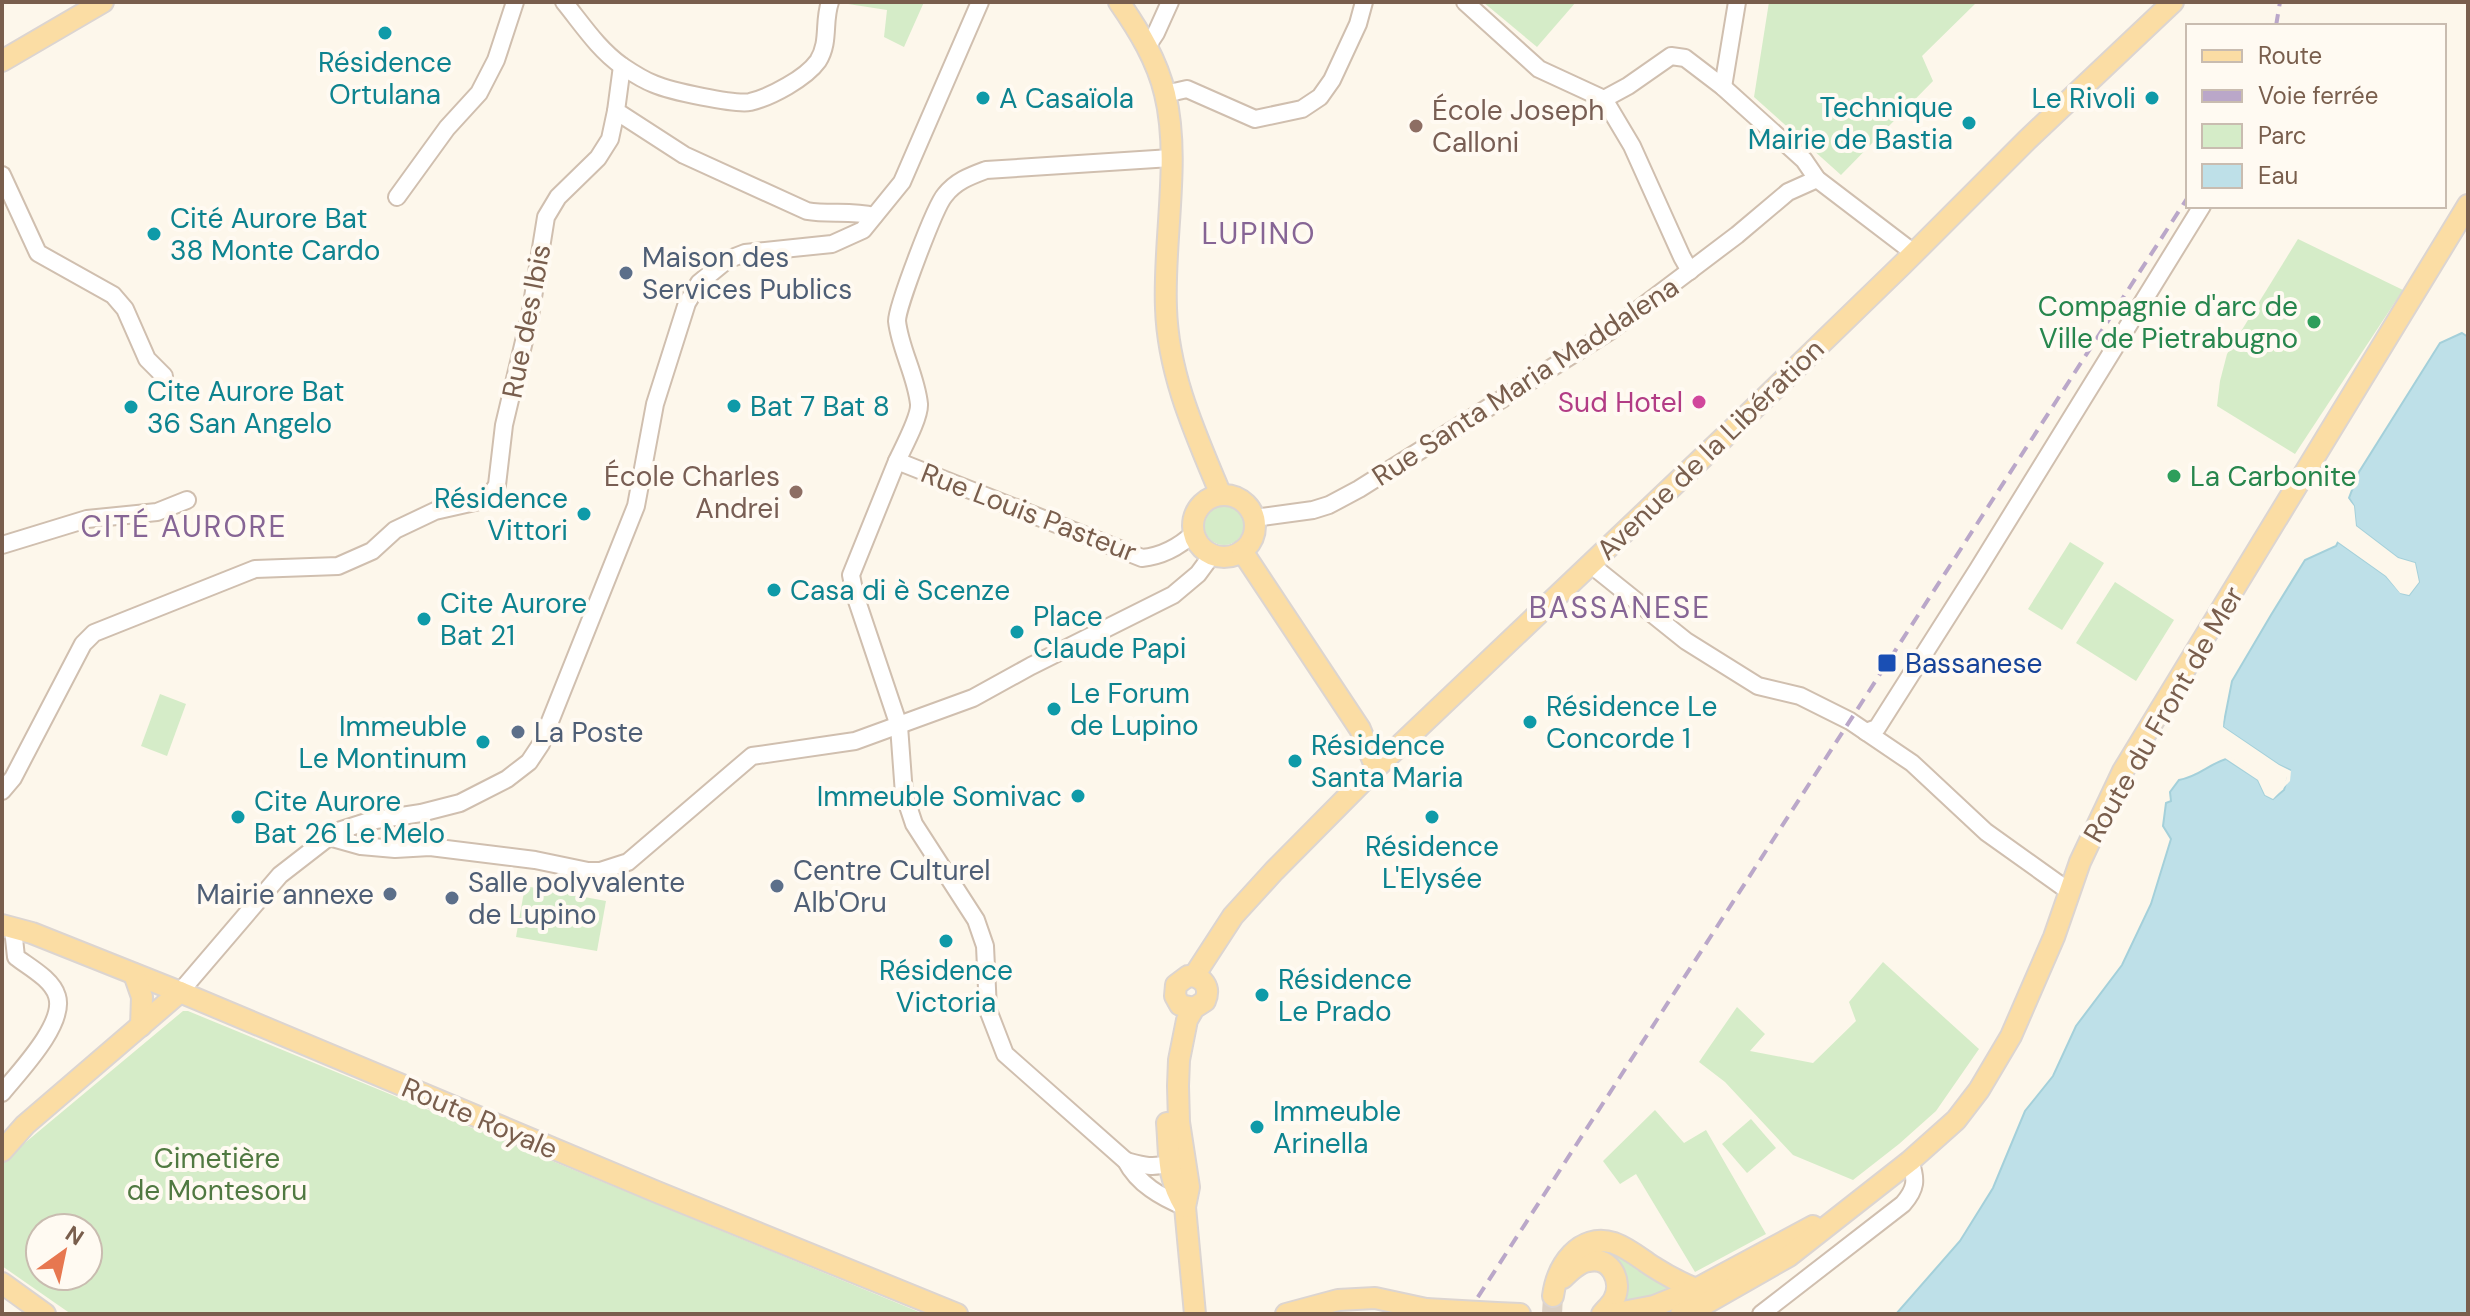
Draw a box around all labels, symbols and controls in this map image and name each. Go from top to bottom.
marker: Résidence Ortulana [376,24,394,42]
legend [2186,24,2446,208]
text: Route [2258,40,2322,71]
place label: Résidence Ortulana [318,44,452,113]
place label: A Casaïola [999,80,1134,117]
place label: Le Rivoli [2032,80,2136,117]
text: Voie ferrée [2258,80,2378,111]
marker: A Casaïola [974,89,992,107]
place label: Technique Mairie de Bastia [1748,89,1953,158]
marker: Le Rivoli [2143,89,2161,107]
place label: École Joseph Calloni [1432,92,1604,161]
marker: Technique Mairie de Bastia [1960,114,1978,132]
marker: École Joseph Calloni [1407,117,1425,135]
text: Parc [2258,120,2307,151]
text: Eau [2258,160,2298,191]
place label: Cité Aurore Bat 38 Monte Cardo [170,200,380,269]
district label: LUPINO [1202,214,1316,253]
marker: Cité Aurore Bat 38 Monte Cardo [145,225,163,243]
place label: Maison des Services Publics [642,239,852,308]
street label: Rue des Ibis [493,241,560,401]
marker: Maison des Services Publics [617,264,635,282]
street label: Rue Santa Maria Maddalena [1365,268,1686,495]
place label: Compagnie d'arc de Ville de Pietrabugno [2038,288,2298,357]
marker: Compagnie d'arc de Ville de Pietrabugno [2305,313,2323,331]
street label: Avenue de la Libération [1589,331,1832,568]
place label: Cite Aurore Bat 36 San Angelo [147,373,344,442]
place label: Sud Hotel [1558,384,1683,421]
place label: Bat 7 Bat 8 [750,388,890,425]
marker: Sud Hotel [1690,393,1708,411]
marker: Bat 7 Bat 8 [725,397,743,415]
marker: Cite Aurore Bat 36 San Angelo [122,398,140,416]
street label: Rue Louis Pasteur [916,454,1142,571]
place label: École Charles Andrei [604,458,780,527]
place label: La Carbonite [2190,458,2357,495]
marker: La Carbonite [2165,467,2183,485]
place label: Résidence Vittori [434,480,568,549]
marker: École Charles Andrei [787,483,805,501]
marker: Résidence Vittori [575,505,593,523]
district label: CITÉ AURORE [81,507,287,546]
place label: Casa di è Scenze [790,572,1010,609]
street label: Route du Front de Mer [2075,579,2252,849]
marker: Casa di è Scenze [765,581,783,599]
place label: Cite Aurore Bat 21 [440,585,587,654]
district label: BASSANESE [1529,588,1711,627]
place label: Place Claude Papi [1033,598,1187,667]
marker: Cite Aurore Bat 21 [415,610,433,628]
marker: Place Claude Papi [1008,623,1026,641]
place label: Bassanese [1905,645,2042,682]
marker: Bassanese [1876,652,1898,674]
place label: Le Forum de Lupino [1070,675,1199,744]
place label: Résidence Le Concorde 1 [1546,688,1717,757]
marker: Le Forum de Lupino [1045,700,1063,718]
place label: Immeuble Le Montinum [298,708,467,777]
marker: Résidence Le Concorde 1 [1521,713,1539,731]
place label: La Poste [534,714,643,751]
marker: La Poste [509,723,527,741]
place label: Résidence Santa Maria [1311,727,1463,796]
marker: Immeuble Le Montinum [474,733,492,751]
marker: Résidence Santa Maria [1286,752,1304,770]
place label: Immeuble Somivac [817,778,1062,815]
place label: Cite Aurore Bat 26 Le Melo [254,783,445,852]
marker: Immeuble Somivac [1069,787,1087,805]
marker: Cite Aurore Bat 26 Le Melo [229,808,247,826]
marker: Résidence L'Elysée [1423,808,1441,826]
place label: Résidence L'Elysée [1365,828,1499,897]
place label: Centre Culturel Alb'Oru [793,852,991,921]
place label: Salle polyvalente de Lupino [468,864,685,933]
place label: Mairie annexe [196,876,374,913]
marker: Centre Culturel Alb'Oru [768,877,786,895]
marker: Mairie annexe [381,885,399,903]
marker: Salle polyvalente de Lupino [443,889,461,907]
marker: Résidence Victoria [937,932,955,950]
place label: Résidence Victoria [879,952,1013,1021]
place label: Résidence Le Prado [1278,961,1412,1030]
marker: Résidence Le Prado [1253,986,1271,1004]
street label: Route Royale [396,1069,563,1168]
place label: Immeuble Arinella [1273,1093,1401,1162]
marker: Immeuble Arinella [1248,1118,1266,1136]
park label: Cimetière de Montesoru [127,1140,307,1209]
north arrow [24,1212,104,1292]
text: N [60,1219,89,1252]

